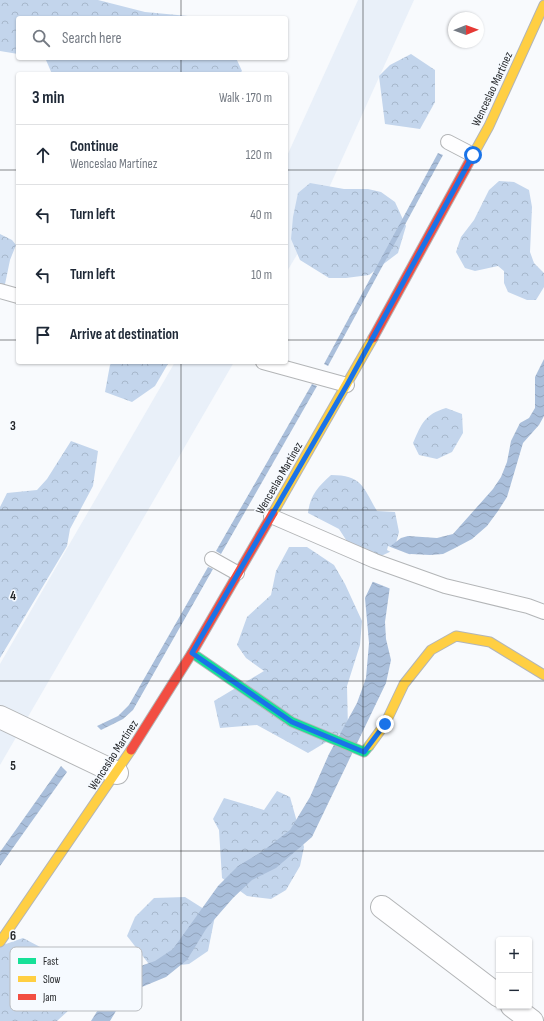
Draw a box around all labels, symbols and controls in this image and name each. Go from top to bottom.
north arrow [448,12,484,48]
search box [16,16,288,60]
icon: search [30,27,52,49]
text: Search here [62,29,122,48]
street label: Wenceslao Martínez [469,49,517,129]
text: 3 min [32,88,65,108]
text: Walk · 170 m [219,90,272,106]
text: Continue [70,137,119,156]
icon: ahead [32,144,54,166]
route start [464,146,482,164]
text: 120 m [246,147,272,163]
text: Wenceslao Martínez [70,156,157,172]
icon: left [32,204,54,226]
text: Turn left [70,205,115,224]
text: 40 m [250,207,272,223]
icon: left [32,264,54,286]
text: Turn left [70,265,115,284]
text: 10 m [251,267,272,283]
icon: arrive [32,324,54,346]
text: Arrive at destination [70,325,179,344]
text: 3 [10,418,16,434]
street label: Wenceslao Martínez [253,439,306,517]
text: 4 [10,588,16,604]
route end [376,715,394,733]
street label: Wenceslao Martínez [85,717,142,793]
text: 5 [10,758,16,774]
text: 6 [10,928,16,944]
map controls [496,937,532,1009]
button: + [496,937,532,973]
legend [10,947,142,1011]
text: Fast [43,955,59,968]
text: Slow [43,973,60,986]
button: − [496,973,532,1009]
text: Jam [42,991,57,1004]

